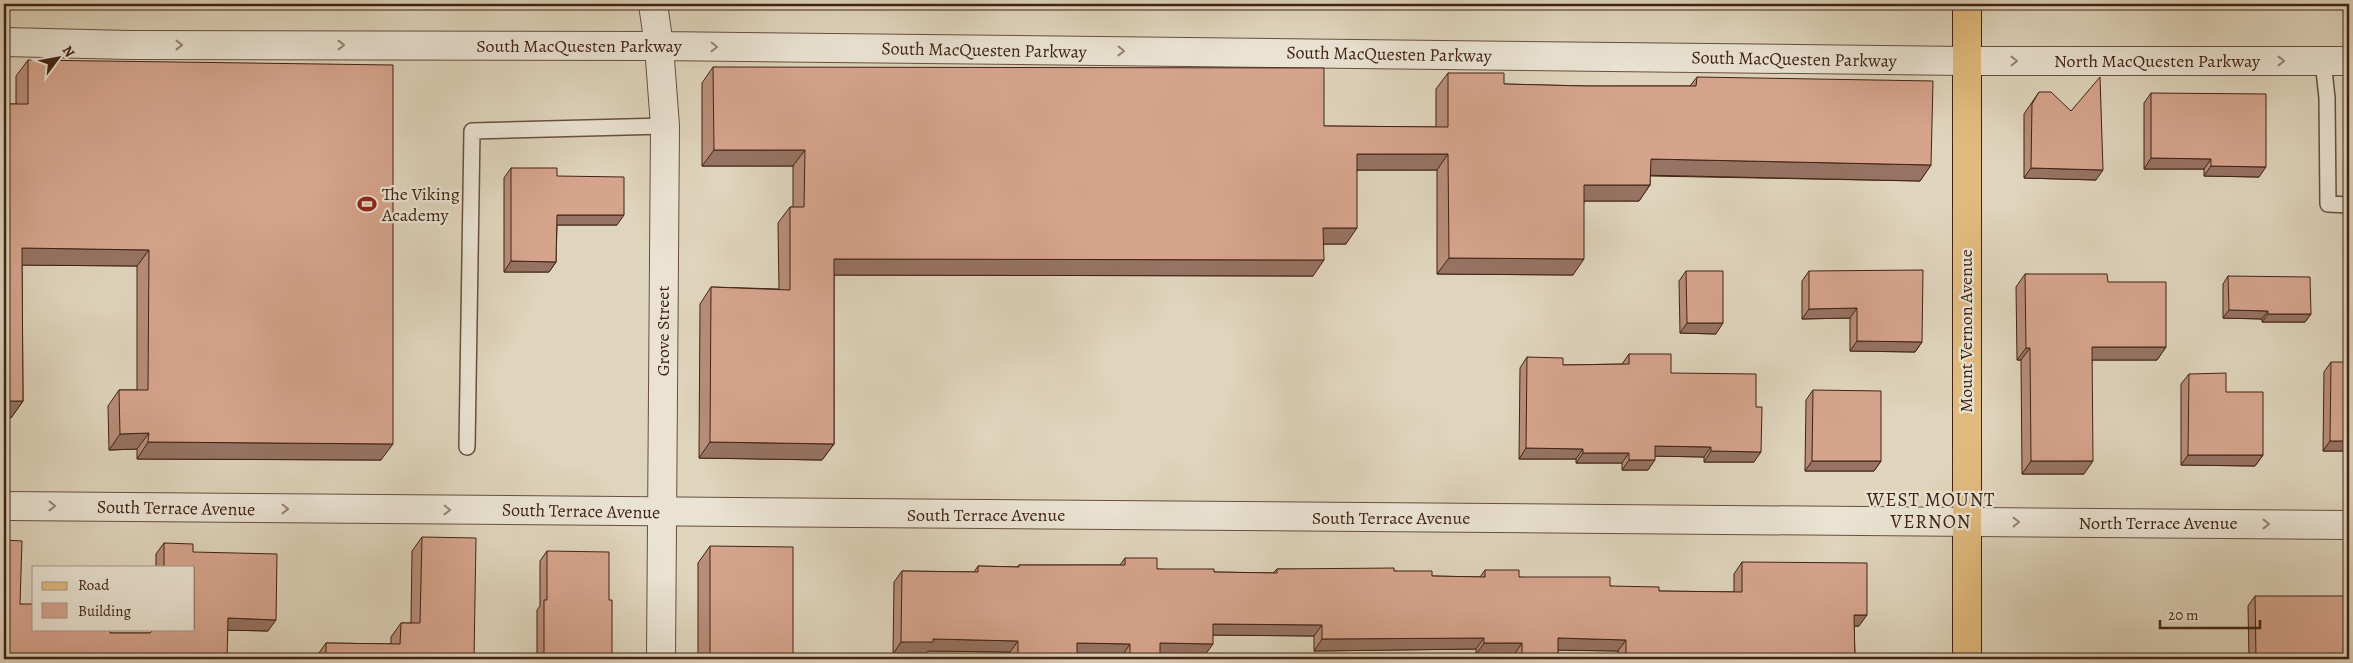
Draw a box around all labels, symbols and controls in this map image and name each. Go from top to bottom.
north arrow [32,32,82,82]
street label: South MacQuesten Parkway [476,34,683,58]
street label: South MacQuesten Parkway [881,36,1088,64]
one-way arrow [175,40,183,50]
one-way arrow [338,40,345,50]
street label: South MacQuesten Parkway [1286,40,1493,68]
one-way arrow [710,41,718,52]
text: N [58,42,79,61]
street label: South MacQuesten Parkway [1691,45,1898,73]
one-way arrow [1118,46,1125,56]
street label: North MacQuesten Parkway [2054,49,2261,73]
one-way arrow [2010,56,2018,66]
one-way arrow [2278,56,2286,66]
place label: The Viking Academy [381,182,460,227]
sports icon: The Viking Academy [356,193,378,215]
street label: Mount Vernon Avenue [1954,249,1978,413]
street label: Grove Street [651,286,675,376]
district label: WEST MOUNT VERNON [1866,487,1995,535]
street label: South Terrace Avenue [97,495,255,521]
street label: South Terrace Avenue [502,498,660,524]
one-way arrow [49,501,57,511]
street label: South Terrace Avenue [907,503,1065,527]
one-way arrow [282,504,289,514]
one-way arrow [444,505,452,515]
street label: South Terrace Avenue [1312,506,1470,530]
street label: North Terrace Avenue [2079,511,2237,535]
one-way arrow [2012,517,2020,527]
one-way arrow [2262,519,2270,529]
legend [32,566,195,630]
text: Road [78,575,110,595]
scale bar [2160,598,2260,630]
text: Building [78,601,131,621]
text: 20 m [2168,605,2199,625]

